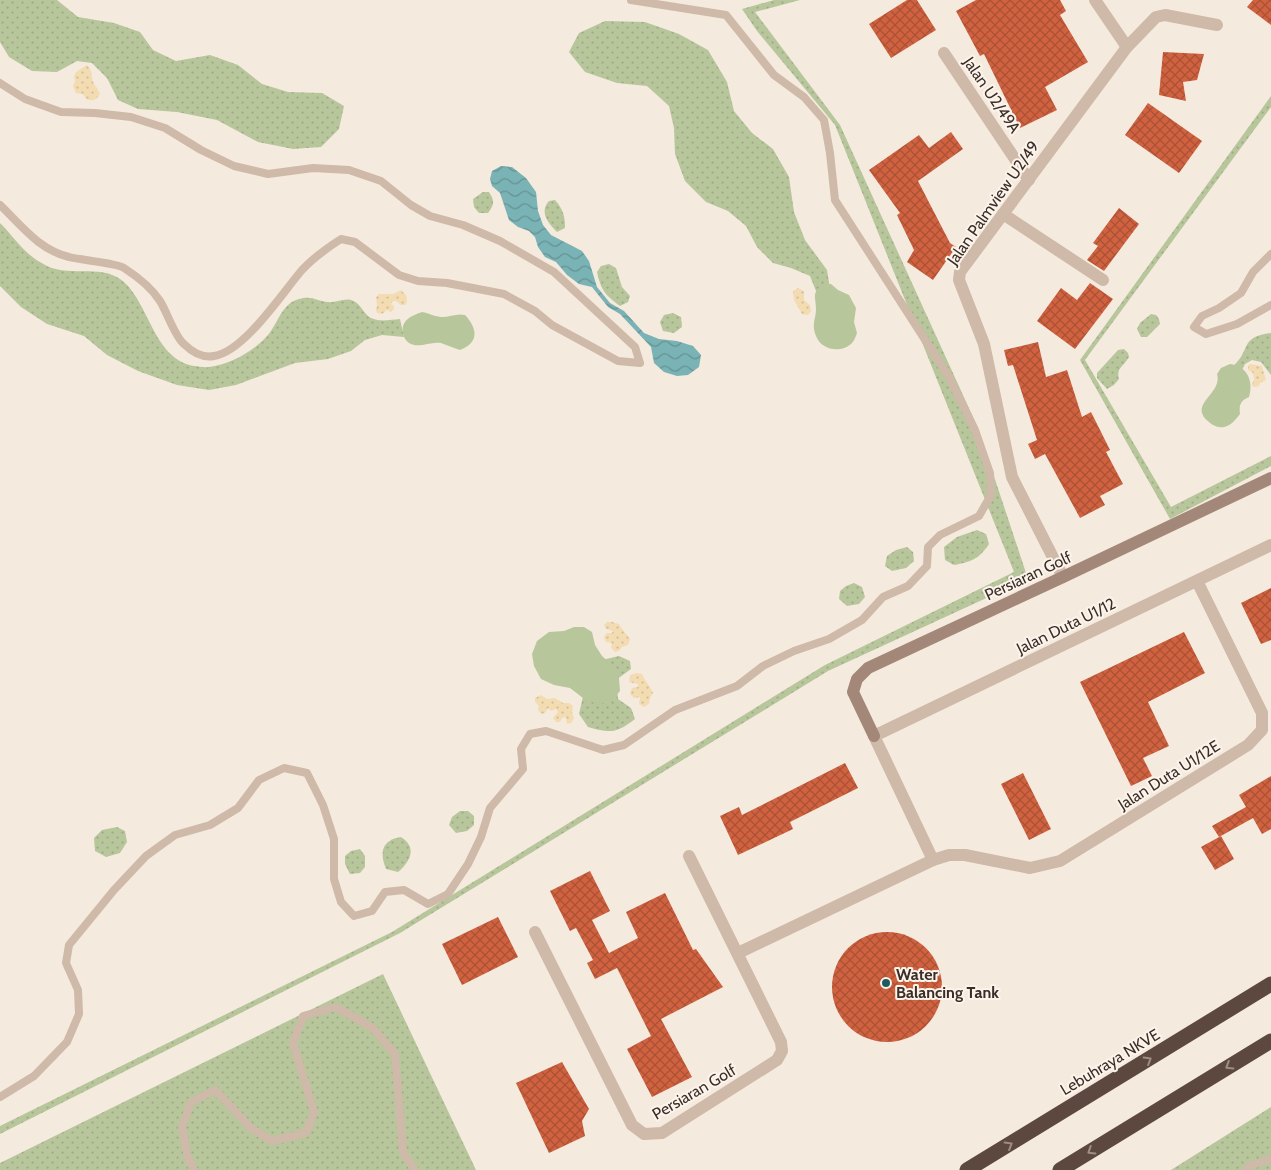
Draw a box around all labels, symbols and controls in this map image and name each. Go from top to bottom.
street label: Jalan U2/49A [959,52,1025,137]
street label: Jalan Palmview U2/49 [942,137,1043,270]
street label: Persiaran Golf [982,547,1075,604]
street label: Jalan Duta U1/12 [1013,594,1119,659]
street label: Jalan Duta U1/12E [1114,736,1224,814]
place label: Water Balancing Tank [896,965,999,1002]
marker: Water Balancing Tank [880,977,892,989]
street label: Lebuhraya NKVE [1057,1025,1163,1099]
one-way arrow [1142,1056,1151,1066]
street label: Persiaran Golf [649,1060,740,1124]
one-way arrow [1226,1060,1235,1070]
one-way arrow [1004,1141,1013,1151]
one-way arrow [1087,1145,1096,1155]

